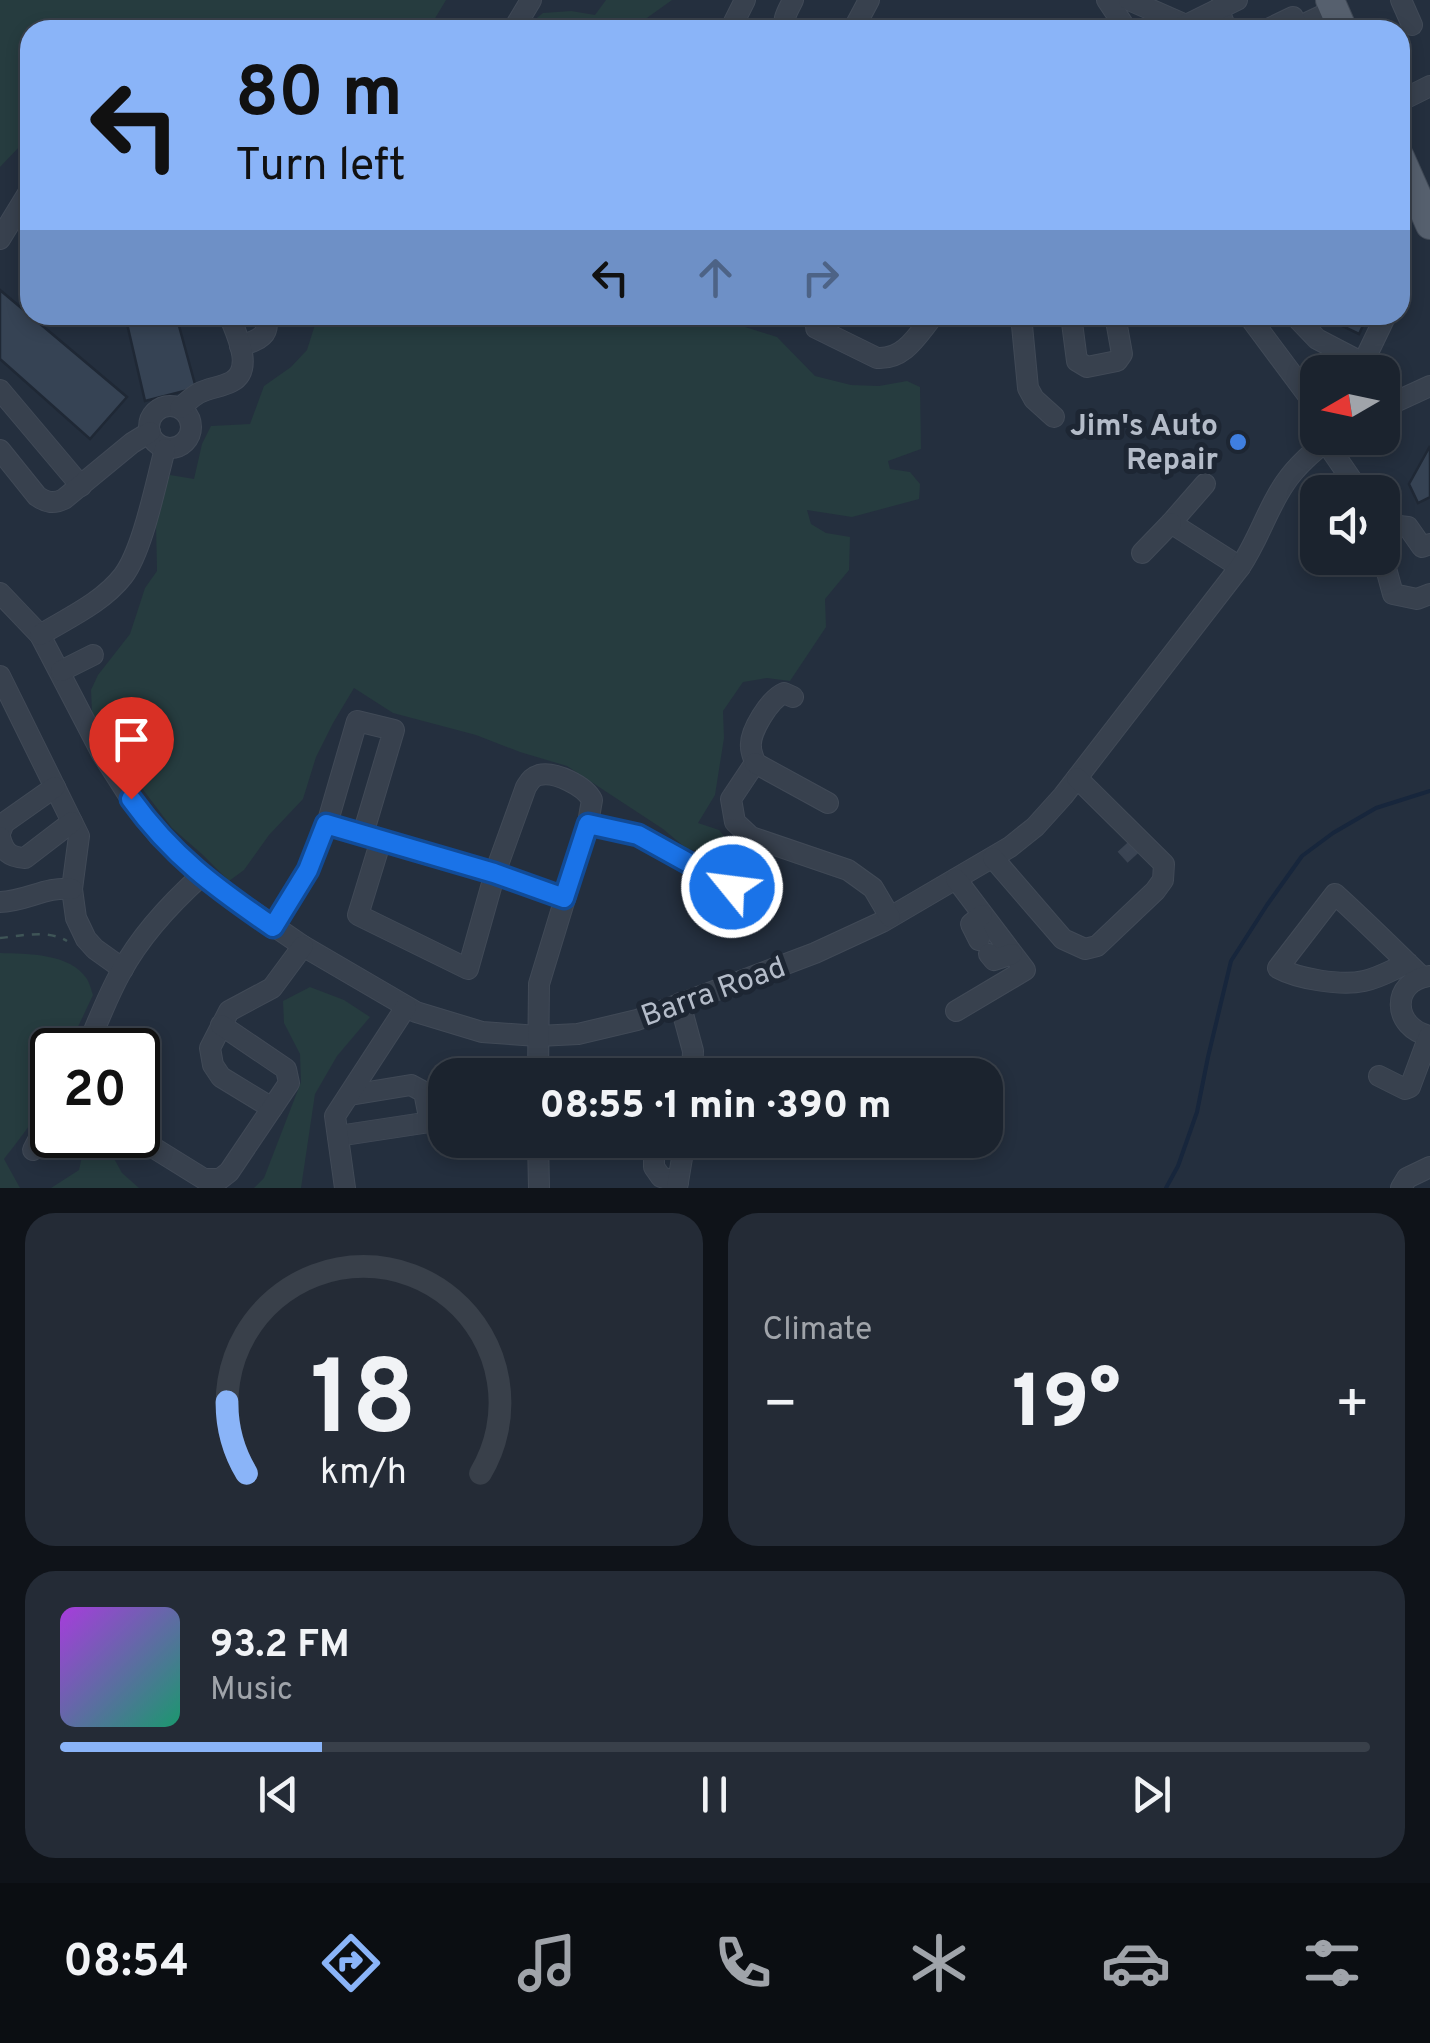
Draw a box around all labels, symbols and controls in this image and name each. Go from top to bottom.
text: 80 m [235,52,403,141]
icon: left [70,60,200,190]
text: Turn left [235,139,406,196]
icon: left [583,250,638,305]
icon: ahead [688,250,743,305]
icon: right [793,250,848,305]
north arrow [1300,355,1400,455]
map controls [1300,355,1400,575]
place label: Jim's Auto Repair [1070,409,1218,480]
marker: Jim's Auto Repair [1227,431,1249,453]
button: sound [1300,475,1400,575]
pin [89,697,174,800]
icon: arrive [104,712,159,767]
position arrow [680,835,784,939]
street label: Barra Road [637,950,791,1037]
speed limit sign: 20 [30,1028,160,1158]
text: 08:55 · 1 min · 390 m [540,1083,891,1132]
text: Climate [763,1311,872,1351]
text: 18 [310,1339,417,1471]
text: 19° [1012,1359,1121,1454]
text: − [763,1372,798,1442]
text: + [1335,1372,1370,1442]
text: km/h [320,1451,407,1497]
text: 93.2 FM [210,1622,350,1671]
text: Music [210,1671,293,1711]
icon: previous [251,1767,306,1822]
icon: pause [687,1767,742,1822]
icon: next [1124,1767,1179,1822]
icon: directions [316,1928,386,1998]
icon: music [512,1928,582,1998]
icon: phone [708,1928,778,1998]
icon: climate [904,1928,974,1998]
icon: car [1101,1928,1171,1998]
icon: filters [1297,1928,1367,1998]
text: 08:54 [63,1935,189,1992]

